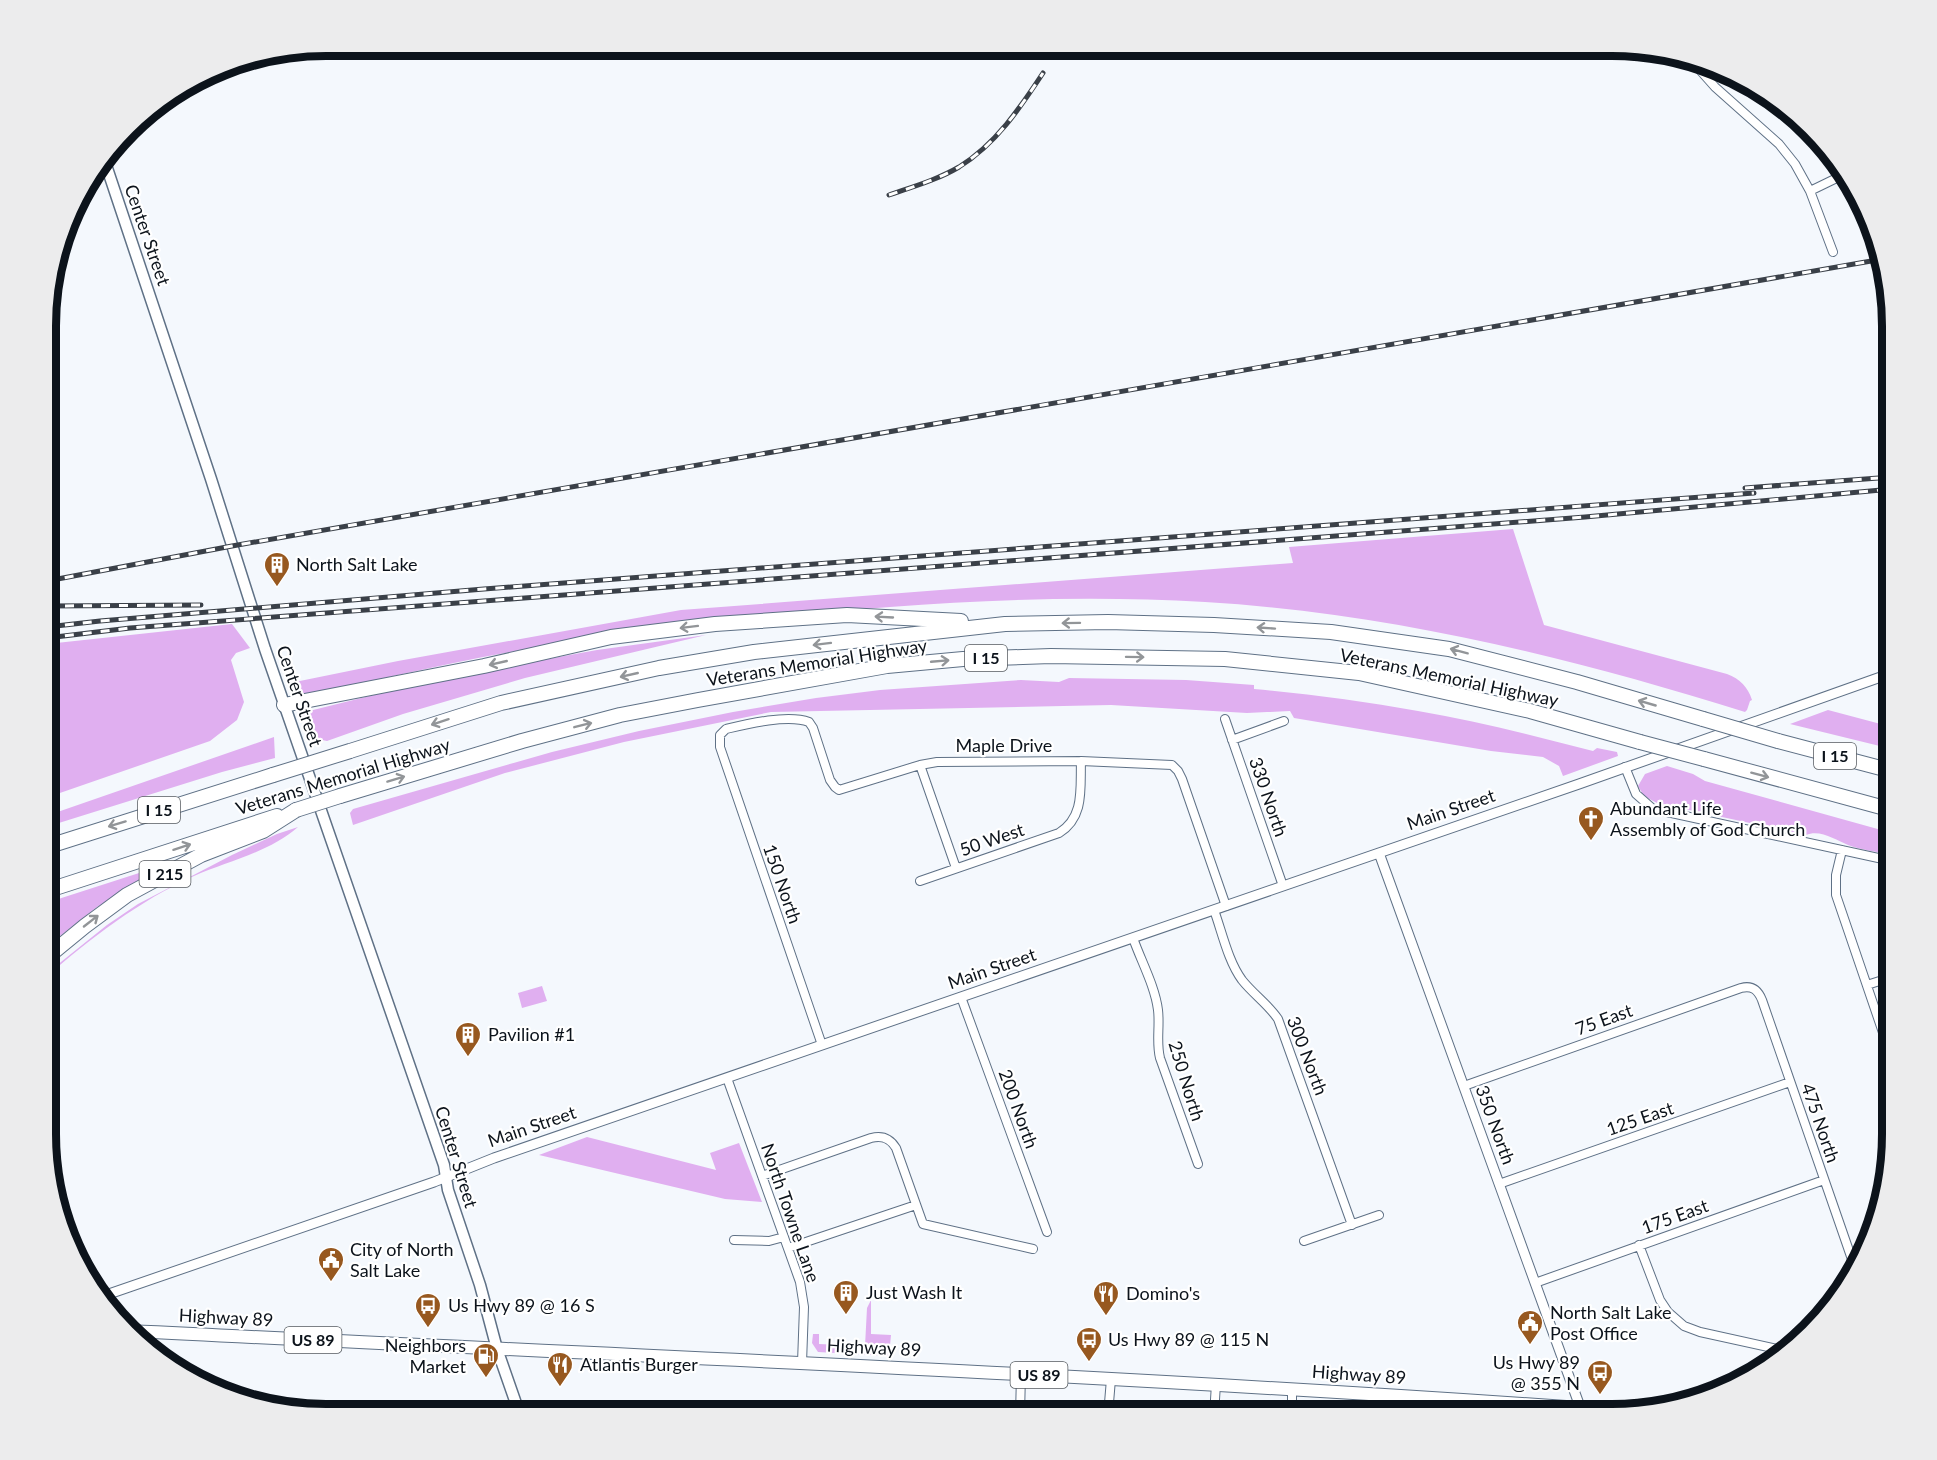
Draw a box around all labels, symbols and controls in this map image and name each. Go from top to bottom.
street label: Center Street [120,181,176,289]
building icon: North Salt Lake [262,550,292,588]
place label: North Salt Lake [296,553,418,575]
one-way arrow [874,612,894,623]
one-way arrow [1061,617,1081,629]
one-way arrow [680,622,700,633]
one-way arrow [1256,623,1276,634]
street label: Veterans Memorial Highway [705,634,929,690]
one-way arrow [812,638,832,649]
street label: Center Street [272,642,328,750]
street label: Veterans Memorial Highway [1338,643,1561,711]
road number: I 15 [965,645,1007,671]
one-way arrow [1450,645,1469,657]
one-way arrow [1124,652,1144,663]
one-way arrow [929,656,949,667]
one-way arrow [489,658,508,669]
one-way arrow [620,669,639,681]
one-way arrow [1638,697,1657,708]
one-way arrow [431,717,450,728]
one-way arrow [573,719,592,730]
street label: Veterans Memorial Highway [233,733,453,819]
street label: Maple Drive [956,734,1052,756]
road number: I 15 [1814,743,1856,769]
street label: 330 North [1245,754,1293,839]
one-way arrow [1751,770,1770,781]
one-way arrow [386,773,405,784]
street label: Main Street [1404,784,1498,834]
road number: I 15 [138,797,180,823]
place label: Abundant Life Assembly of God Church [1610,797,1805,840]
church icon: Abundant Life Assembly of God Church [1576,804,1606,842]
street label: 50 West [957,818,1027,860]
one-way arrow [108,819,127,830]
one-way arrow [172,840,191,851]
street label: 150 North [759,841,807,926]
road number: I 215 [140,861,190,887]
one-way arrow [83,914,99,927]
street label: Main Street [945,943,1039,993]
street label: 75 East [1572,998,1636,1039]
street label: 300 North [1283,1013,1333,1098]
building icon: Pavilion #1 [453,1020,483,1058]
place label: Pavilion #1 [488,1023,575,1045]
street label: 250 North [1164,1038,1210,1123]
street label: 200 North [994,1066,1043,1151]
street label: 475 North [1797,1080,1845,1165]
street label: 350 North [1471,1082,1520,1167]
street label: 125 East [1603,1096,1677,1140]
street label: Main Street [485,1101,579,1151]
street label: Center Street [431,1103,483,1211]
street label: North Towne Lane [757,1140,825,1285]
street label: 175 East [1638,1194,1712,1238]
place label: City of North Salt Lake [350,1238,454,1281]
public building icon: City of North Salt Lake [316,1245,346,1283]
building icon: Just Wash It [831,1278,861,1316]
restaurant icon: Domino's [1091,1279,1121,1317]
place label: Just Wash It [866,1281,963,1303]
place label: Domino's [1126,1282,1200,1304]
bus stop icon: Us Hwy 89 @ 16 S [413,1291,443,1329]
place label: Us Hwy 89 @ 16 S [448,1294,595,1316]
place label: North Salt Lake Post Office [1550,1301,1672,1344]
street label: Highway 89 [178,1304,274,1330]
public building icon: North Salt Lake Post Office [1515,1308,1545,1346]
bus stop icon: Us Hwy 89 @ 115 N [1074,1325,1104,1363]
road number: US 89 [284,1327,342,1353]
place label: Us Hwy 89 @ 115 N [1108,1328,1269,1350]
place label: Neighbors Market [385,1334,467,1377]
street label: Highway 89 [826,1334,922,1360]
fuel station icon: Neighbors Market [471,1341,501,1379]
restaurant icon: Atlantis Burger [545,1350,575,1388]
place label: Us Hwy 89 @ 355 N [1493,1351,1580,1394]
place label: Atlantis Burger [580,1353,698,1375]
bus stop icon: Us Hwy 89 @ 355 N [1585,1358,1615,1396]
street label: Highway 89 [1311,1360,1407,1388]
road number: US 89 [1010,1362,1068,1388]

